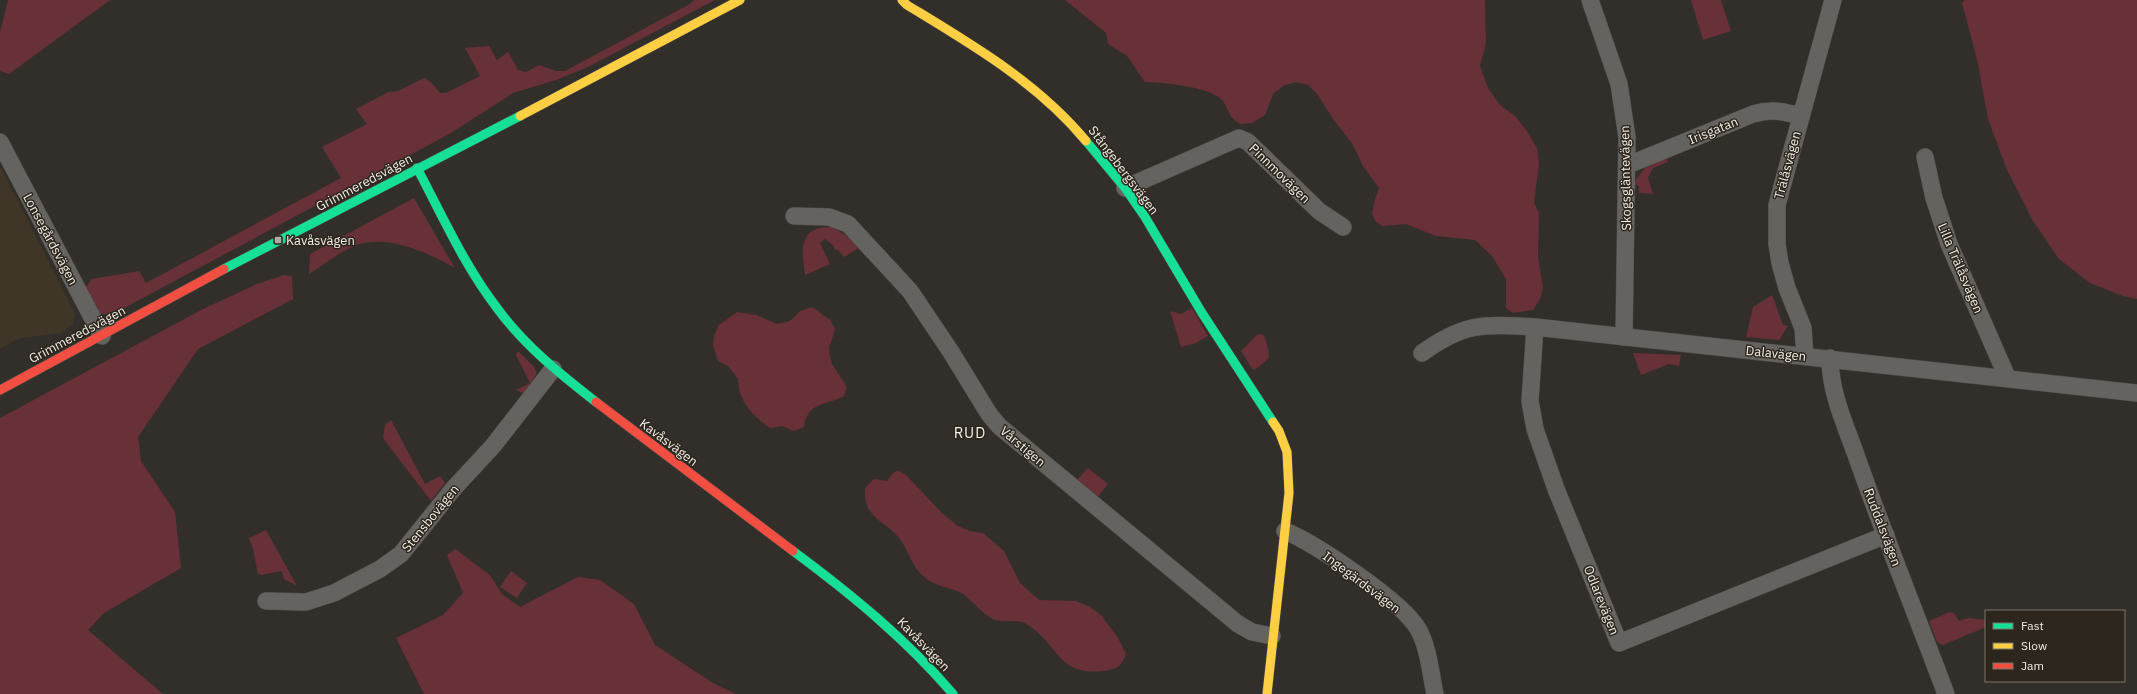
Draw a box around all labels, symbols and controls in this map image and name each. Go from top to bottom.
street label: Irisgatan [1686,113,1741,148]
street label: Stångebergsvägen [1085,122,1163,218]
street label: Skogsgläntevägen [1616,125,1635,231]
street label: Trälåsvägen [1770,129,1805,201]
street label: Pinnmovägen [1245,140,1314,207]
street label: Grimmeredsvägen [313,150,415,215]
street label: Lonsegårdsvägen [19,191,82,288]
street label: Lilla Trälåsvägen [1934,220,1987,316]
place label: Kavåsvägen [286,232,355,249]
marker: Kavåsvägen [273,235,283,245]
street label: Grimmeredsvägen [26,302,128,367]
street label: Dalavägen [1745,342,1807,365]
street label: Kavåsvägen [636,415,701,470]
street label: Vårstigen [996,422,1049,470]
district label: RUD [954,423,986,442]
street label: Stensbovägen [398,481,463,556]
street label: Ruddalsvägen [1860,486,1905,568]
street label: Ingegärdsvägen [1319,548,1404,617]
street label: Odlarevägen [1580,563,1623,637]
legend [1985,610,2125,682]
street label: Kavåsvägen [894,614,954,675]
text: Fast [2021,618,2044,633]
text: Slow [2021,638,2047,653]
text: Jam [2021,658,2044,673]

